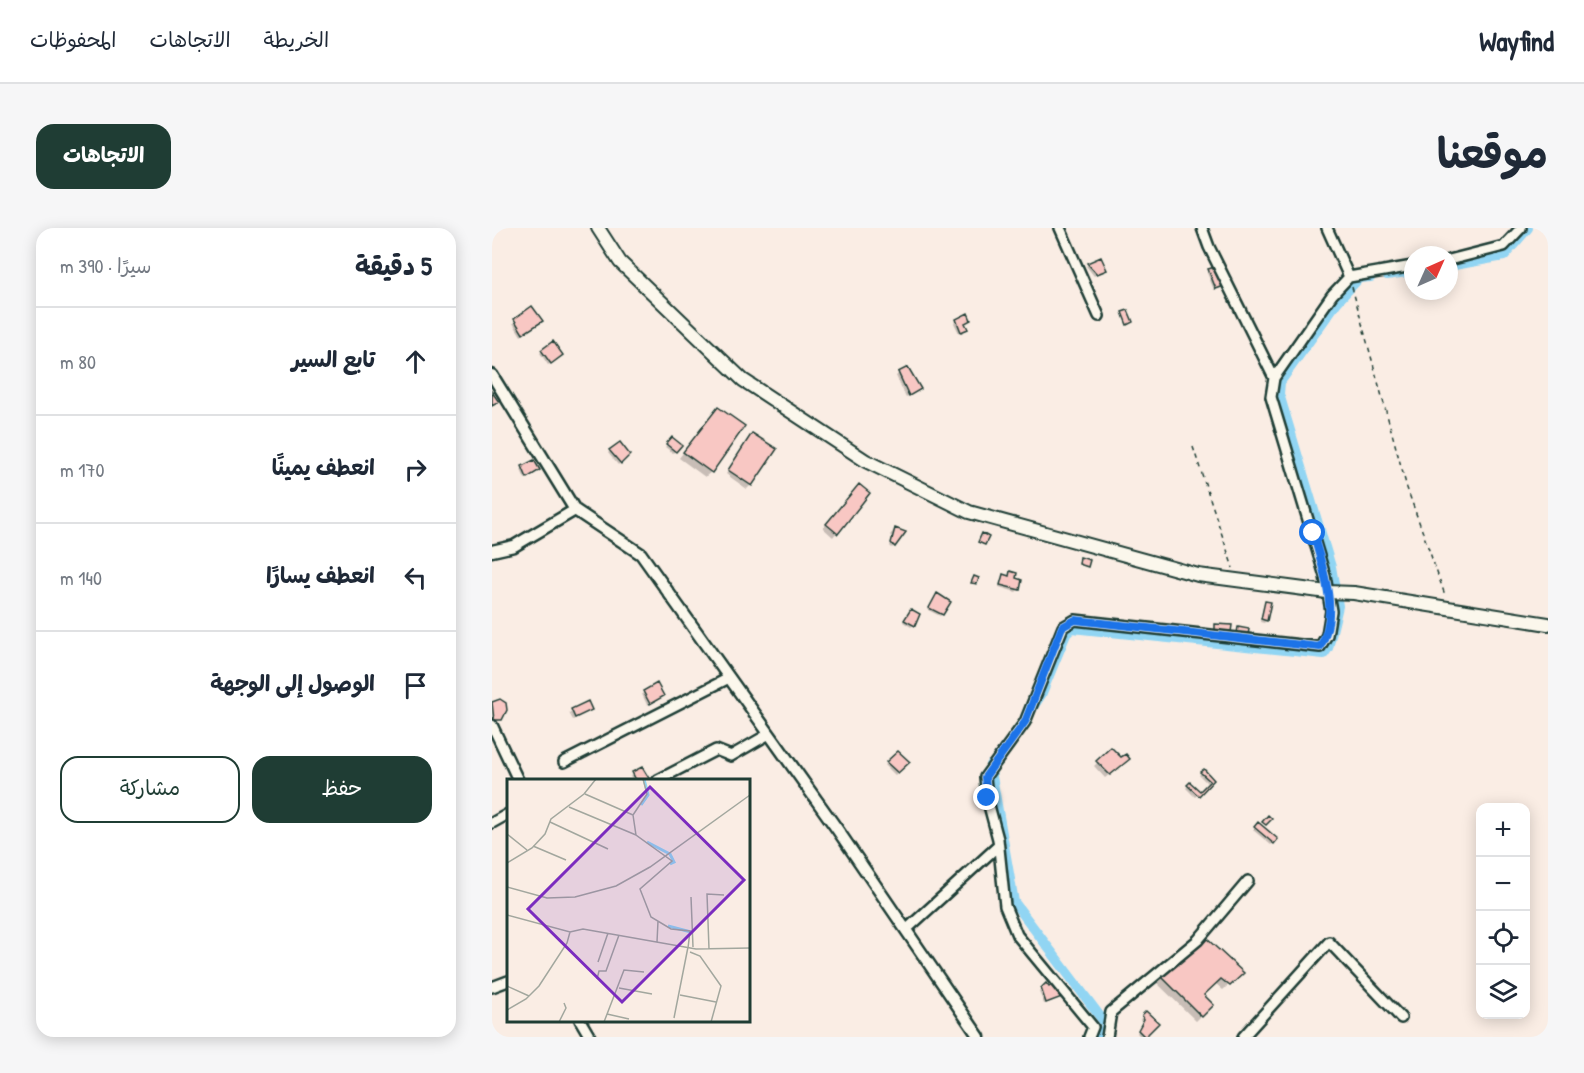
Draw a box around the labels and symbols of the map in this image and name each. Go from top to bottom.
north arrow [1404,246,1458,300]
route start [1299,519,1325,545]
inset map [507,779,750,1022]
route end [973,784,999,810]

